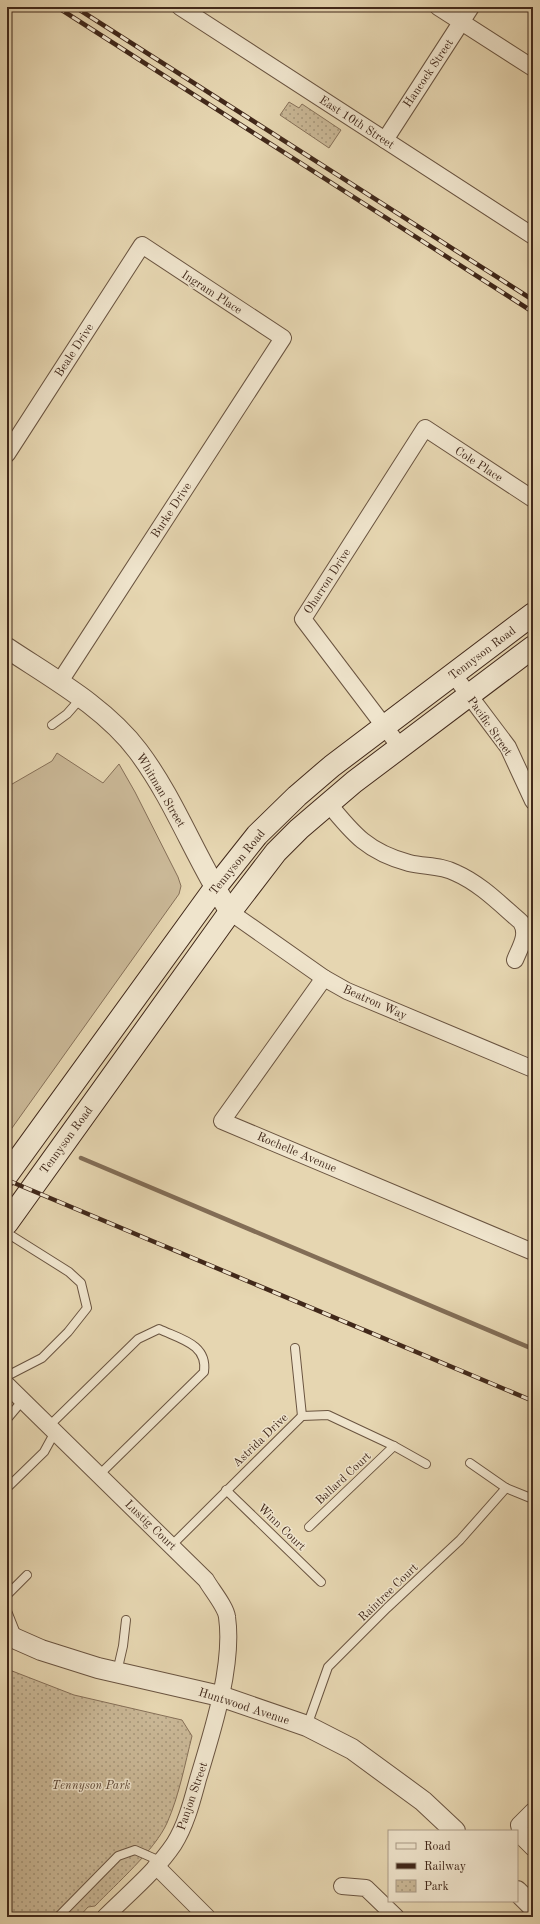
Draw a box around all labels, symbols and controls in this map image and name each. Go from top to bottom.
street label: Hancock Street [402,37,456,110]
street label: East 10th Street [317,94,396,152]
street label: Ingram Place [179,269,244,317]
street label: Beale Drive [53,321,97,379]
street label: Cole Place [452,445,505,485]
street label: Burke Drive [149,480,194,540]
street label: Oharron Drive [302,546,354,616]
street label: Tennyson Road [447,625,518,683]
street label: Pacific Street [465,695,514,758]
street label: Whitman Street [133,751,187,830]
street label: Tennyson Road [208,828,268,898]
street label: Beatron Way [341,983,409,1023]
street label: Tennyson Road [38,1105,95,1177]
street label: Rochelle Avenue [255,1131,339,1175]
street label: Astrida Drive [231,1411,291,1470]
street label: Ballard Court [314,1450,374,1507]
street label: Lustig Court [122,1498,178,1553]
street label: Winn Court [255,1502,308,1553]
street label: Raintree Court [357,1562,421,1624]
street label: Huntwood Avenue [197,1687,291,1727]
street label: Panjon Street [176,1761,210,1832]
park label: Tennyson Park [52,1780,130,1792]
legend [388,1830,518,1902]
text: Road [424,1841,451,1853]
text: Railway [424,1861,467,1873]
text: Park [424,1881,449,1893]

